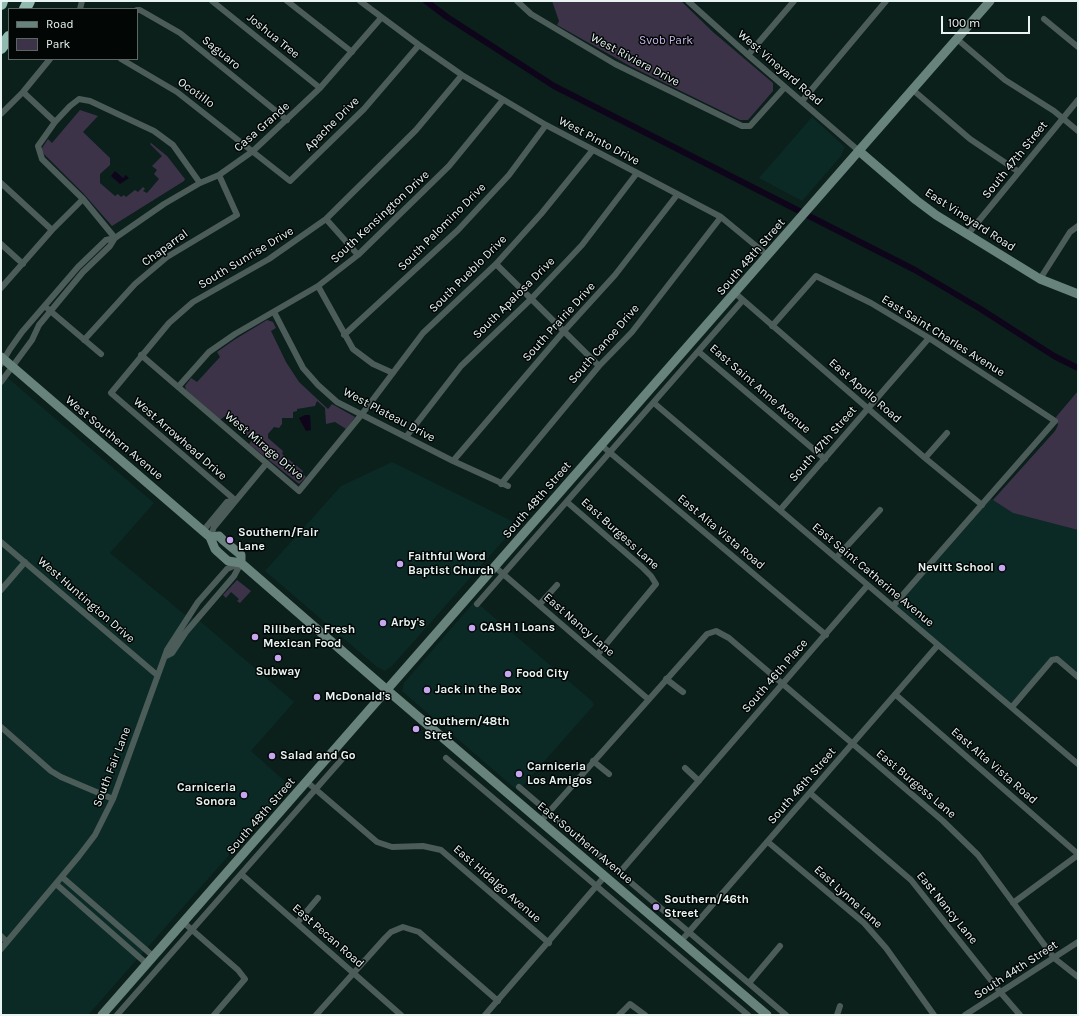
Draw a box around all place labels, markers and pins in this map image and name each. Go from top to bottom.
place label: Southern/Fair Lane [238,526,318,554]
marker: Southern/Fair Lane [225,535,235,545]
place label: Faithful Word Baptist Church [408,550,494,578]
marker: Faithful Word Baptist Church [395,559,405,569]
place label: Nevitt School [918,561,994,575]
marker: Nevitt School [997,563,1007,573]
place label: Arby's [391,616,425,630]
marker: Arby's [378,618,388,628]
place label: CASH 1 Loans [480,621,555,635]
place label: Riliberto's Fresh Mexican Food [263,623,355,651]
marker: CASH 1 Loans [467,623,477,633]
marker: Riliberto's Fresh Mexican Food [250,632,260,642]
marker: Subway [273,653,283,663]
place label: Subway [256,665,300,679]
place label: Food City [516,667,568,681]
marker: Food City [503,669,513,679]
place label: Jack in the Box [435,683,521,697]
marker: Jack in the Box [422,685,432,695]
place label: McDonald's [325,690,391,704]
marker: McDonald's [312,692,322,702]
place label: Southern/48th Stret [424,715,509,743]
marker: Southern/48th Stret [411,724,421,734]
place label: Salad and Go [280,749,356,763]
marker: Salad and Go [267,751,277,761]
place label: Carniceria Los Amigos [527,760,592,788]
marker: Carniceria Los Amigos [514,769,524,779]
place label: Carniceria Sonora [177,781,236,809]
marker: Carniceria Sonora [239,790,249,800]
place label: Southern/46th Street [664,893,749,921]
marker: Southern/46th Street [651,902,661,912]

